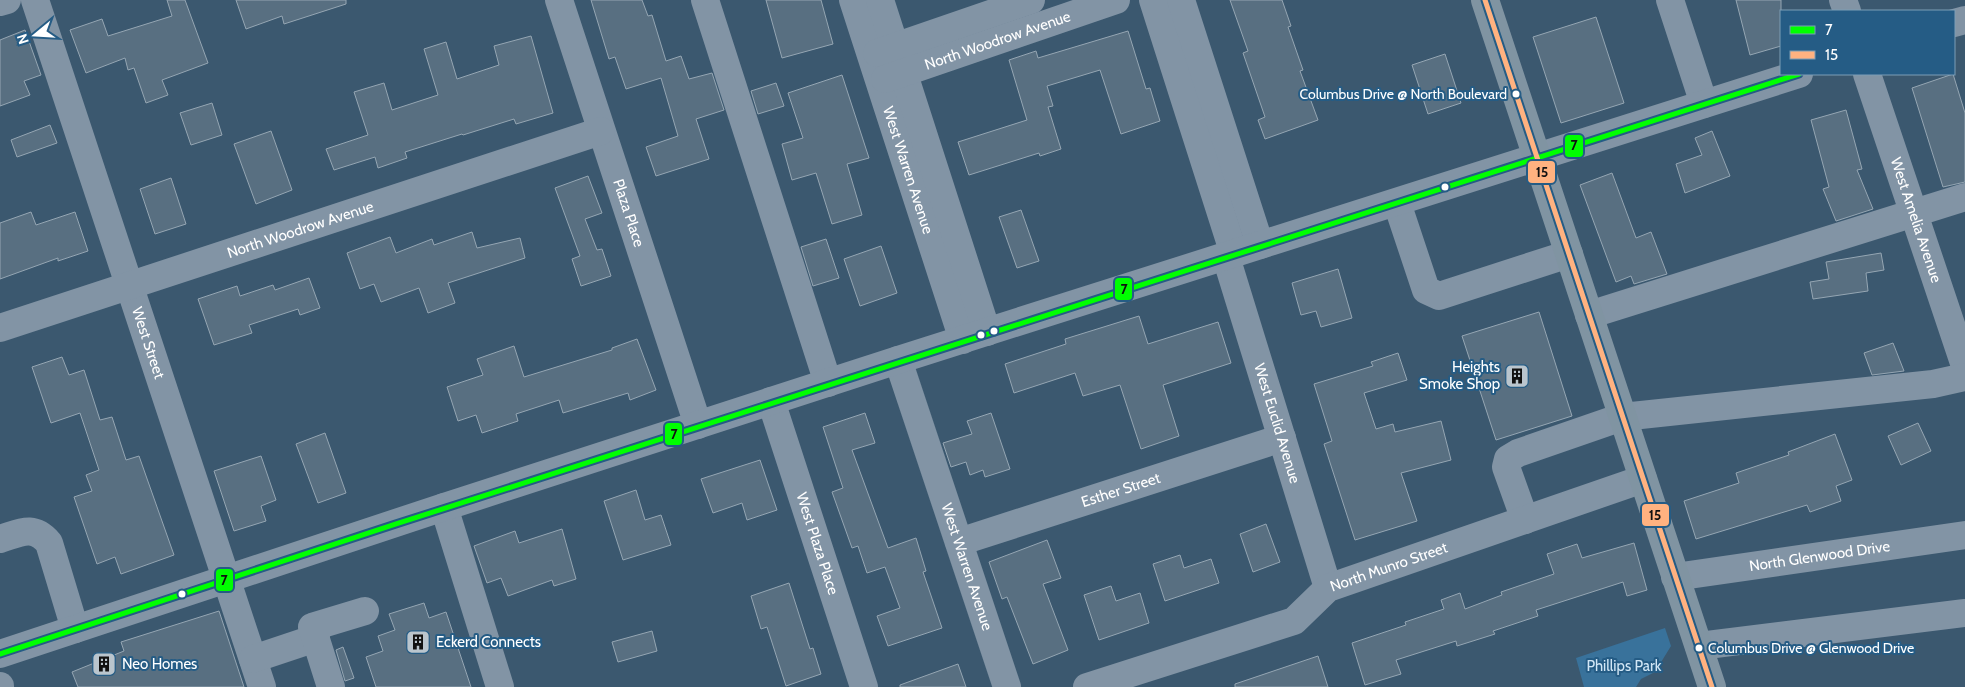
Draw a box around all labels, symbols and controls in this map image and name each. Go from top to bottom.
street label: North Woodrow Avenue [922,7,1073,74]
north arrow [10,10,60,60]
legend [1780,10,1955,75]
text: 7 [1825,21,1833,39]
text: N [13,32,33,47]
text: 15 [1825,46,1838,64]
place label: Columbus Drive @ North Boulevard [1300,85,1507,103]
marker: Columbus Drive @ North Boulevard [1511,89,1521,99]
street label: West Warren Avenue [879,104,937,237]
line badge: 7 [1564,134,1584,158]
text: 7 [1570,136,1578,154]
street label: West Amelia Avenue [1887,155,1945,285]
line badge: 15 [1527,160,1556,184]
text: 15 [1536,163,1548,181]
street label: Plaza Place [609,177,648,250]
unlabelled marker [1440,182,1450,192]
street label: North Woodrow Avenue [225,197,376,262]
line badge: 7 [1114,277,1133,301]
text: 7 [1120,280,1128,298]
street label: West Street [128,305,168,381]
unlabelled marker [989,326,999,336]
unlabelled marker [976,330,986,340]
place label: Heights Smoke Shop [1419,358,1500,393]
street label: West Euclid Avenue [1250,361,1304,486]
building icon: Heights Smoke Shop [1504,363,1530,389]
line badge: 7 [664,422,683,446]
text: 7 [670,425,678,443]
street label: Esther Street [1079,469,1163,511]
street label: West Plaza Place [792,490,843,597]
street label: West Warren Avenue [937,501,997,633]
line badge: 15 [1641,503,1670,527]
text: 15 [1649,506,1661,524]
street label: North Glenwood Drive [1748,537,1891,575]
street label: North Munro Street [1328,538,1450,596]
line badge: 7 [215,568,234,592]
text: 7 [220,571,228,589]
unlabelled marker [177,589,187,599]
building icon: Eckerd Connects [405,629,431,655]
place label: Eckerd Connects [436,633,541,651]
place label: Columbus Drive @ Glenwood Drive [1708,639,1914,657]
marker: Columbus Drive @ Glenwood Drive [1694,643,1704,653]
building icon: Neo Homes [91,651,117,677]
place label: Neo Homes [122,655,197,673]
park label: Phillips Park [1586,657,1662,675]

